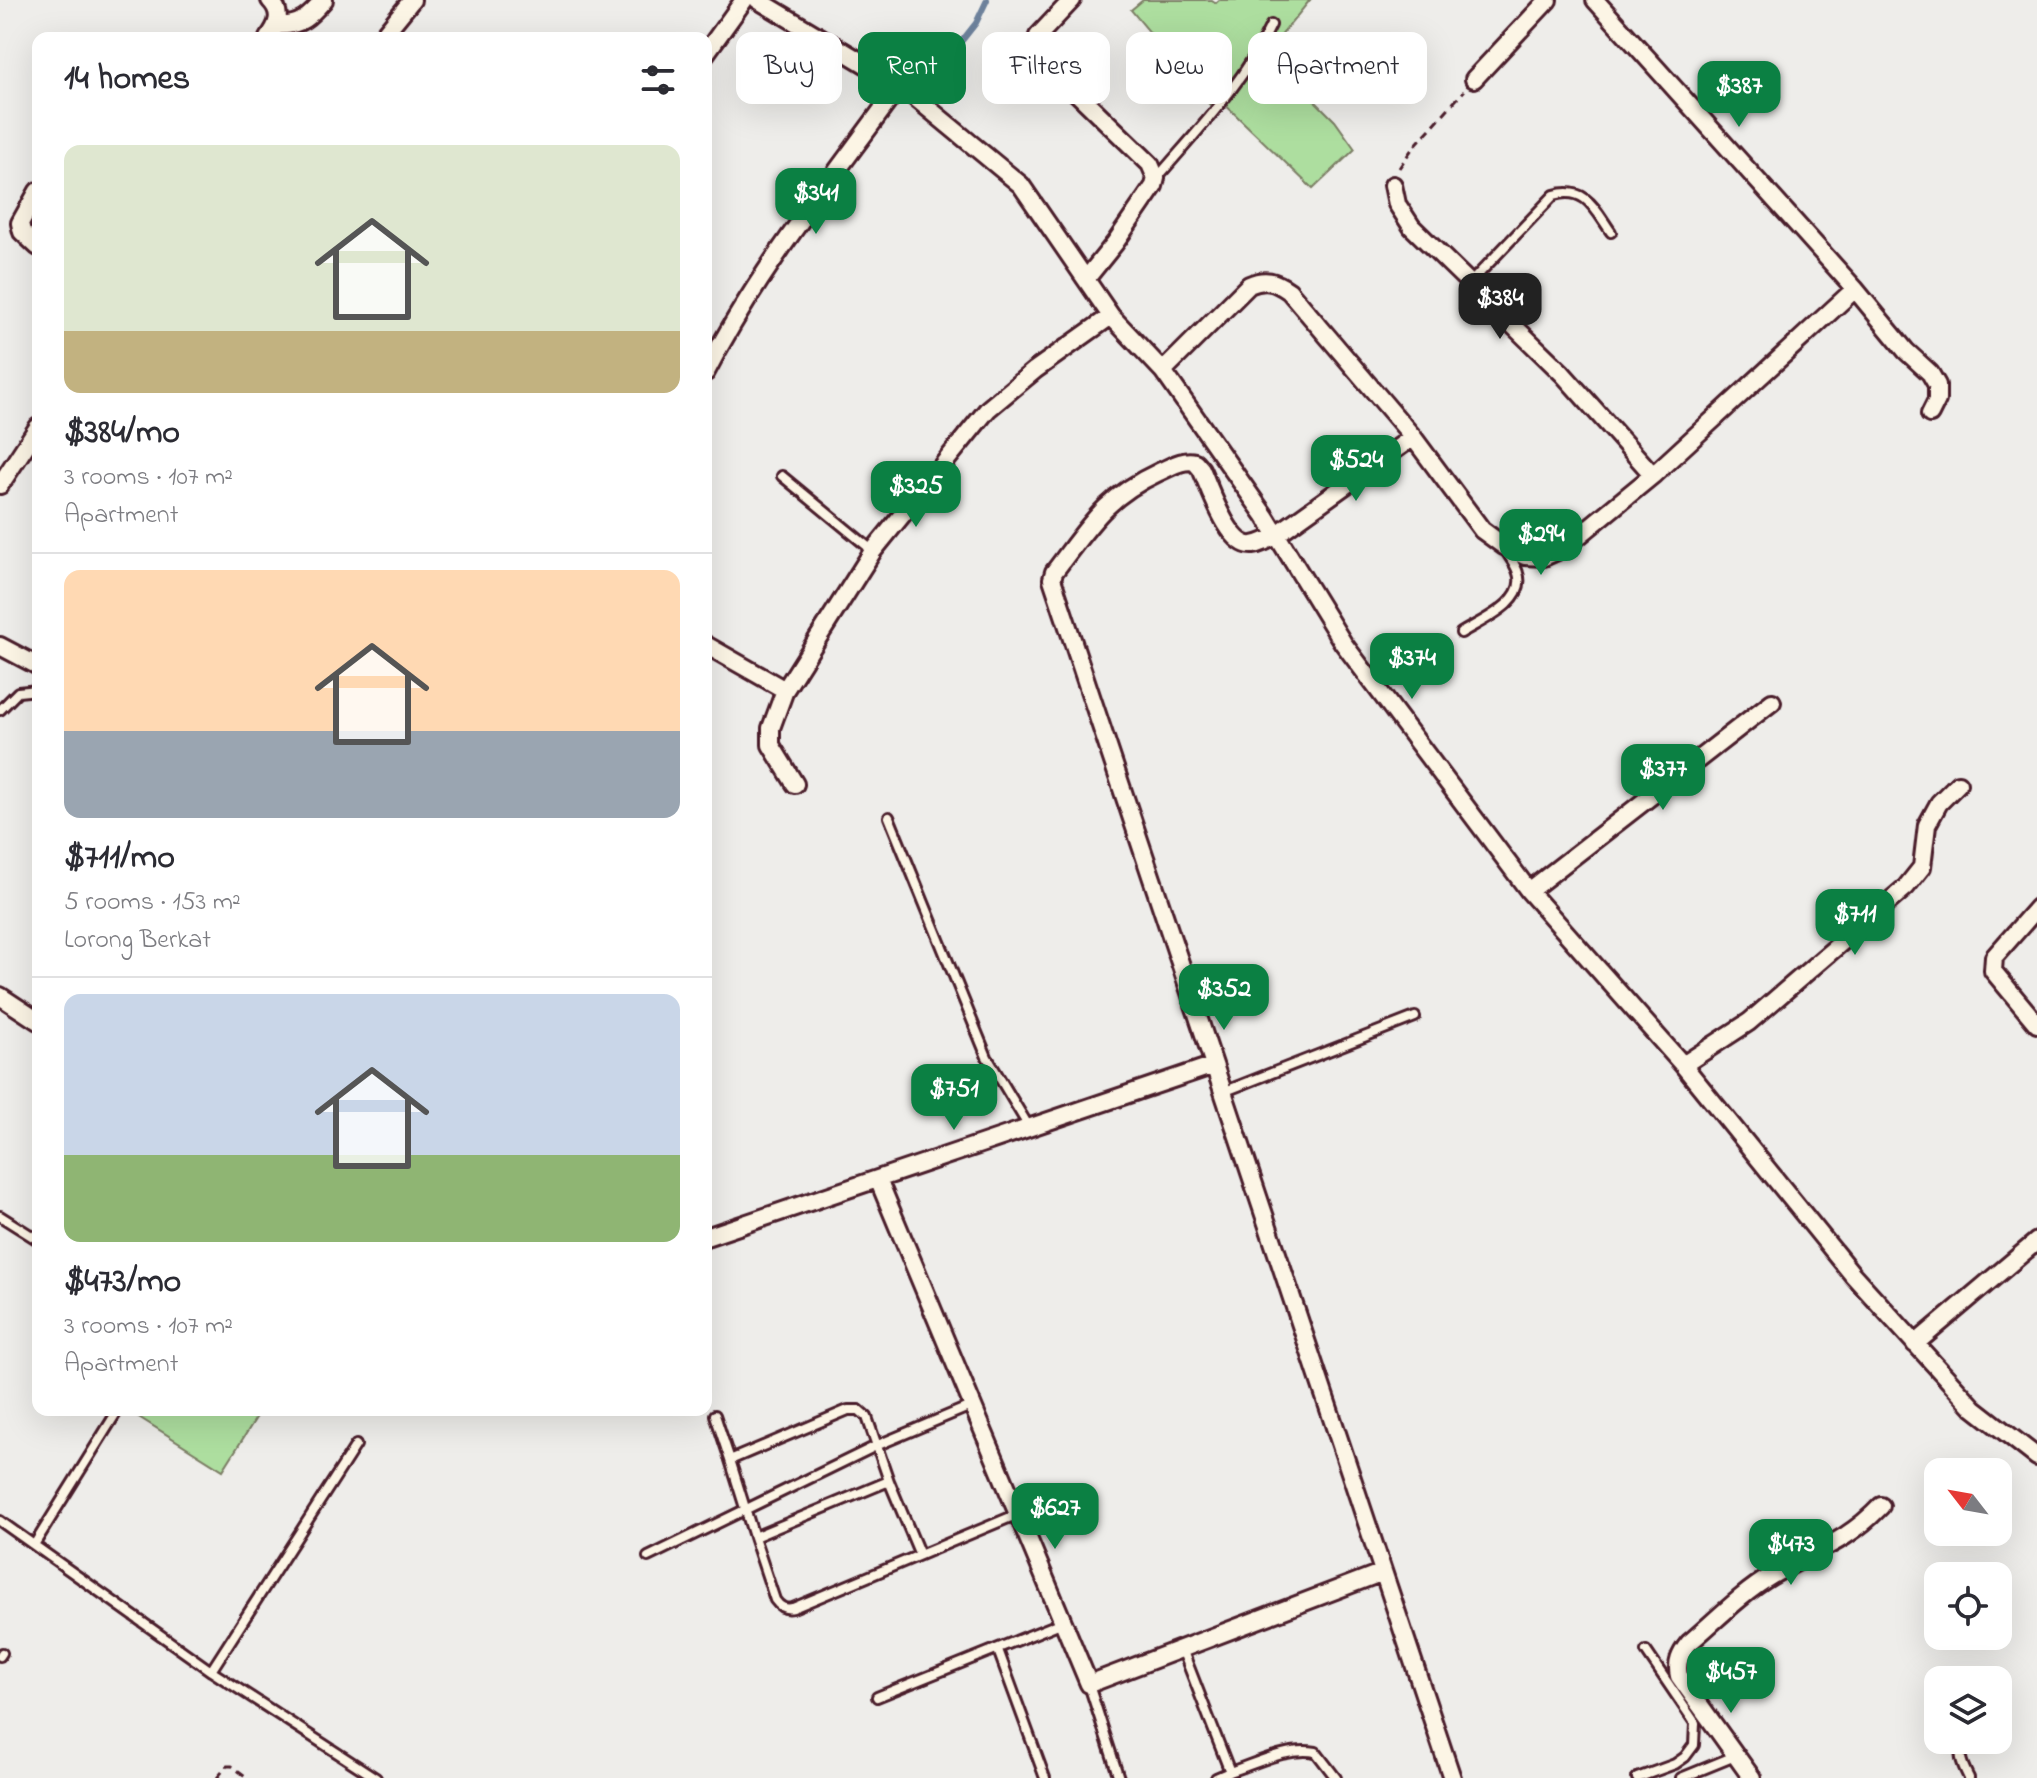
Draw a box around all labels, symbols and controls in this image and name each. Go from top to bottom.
chip: Buy [736,32,842,104]
chip: Rent [858,32,966,104]
chip: Filters [982,32,1110,104]
chip: New [1126,32,1232,104]
chip: Apartment [1248,32,1427,104]
text: 14 homes [64,55,190,105]
icon: filters [636,58,680,102]
pin: $387 [1692,61,1786,129]
text: $387 [1716,68,1762,106]
pin: $341 [769,168,863,236]
text: $341 [793,175,839,213]
icon: home [300,197,444,341]
pin: $384 [1453,273,1547,341]
text: $384 [1477,280,1523,318]
text: $384/mo [64,409,180,459]
pin: $524 [1309,435,1403,503]
text: $524 [1329,442,1383,480]
text: 3 rooms · 107 m² [64,459,233,497]
pin: $325 [869,461,963,529]
text: $325 [889,468,943,506]
text: Apartment [64,497,178,535]
pin: $294 [1494,509,1588,577]
text: $294 [1517,516,1565,554]
icon: home [300,622,444,766]
pin: $374 [1365,633,1459,701]
text: $374 [1388,640,1436,678]
pin: $377 [1616,744,1710,812]
text: $377 [1639,751,1687,789]
text: $711/mo [64,834,175,884]
text: 5 rooms · 153 m² [64,884,241,922]
pin: $711 [1808,889,1902,957]
text: $711 [1834,896,1876,934]
text: Lorong Berkat [64,922,211,960]
pin: $352 [1177,964,1271,1032]
text: $352 [1197,971,1251,1009]
icon: home [300,1046,444,1190]
pin: $751 [907,1064,1001,1132]
text: $751 [929,1071,979,1109]
text: $473/mo [64,1258,181,1308]
text: 3 rooms · 107 m² [64,1308,233,1346]
text: Apartment [64,1346,178,1384]
north arrow [1924,1458,2012,1546]
map controls [1924,1458,2012,1754]
pin: $627 [1008,1483,1102,1551]
text: $627 [1030,1490,1080,1528]
pin: $473 [1744,1519,1838,1587]
text: $473 [1767,1526,1815,1564]
button: locate [1924,1562,2012,1650]
pin: $457 [1684,1647,1778,1715]
text: $457 [1705,1654,1757,1692]
button: layers [1924,1666,2012,1754]

